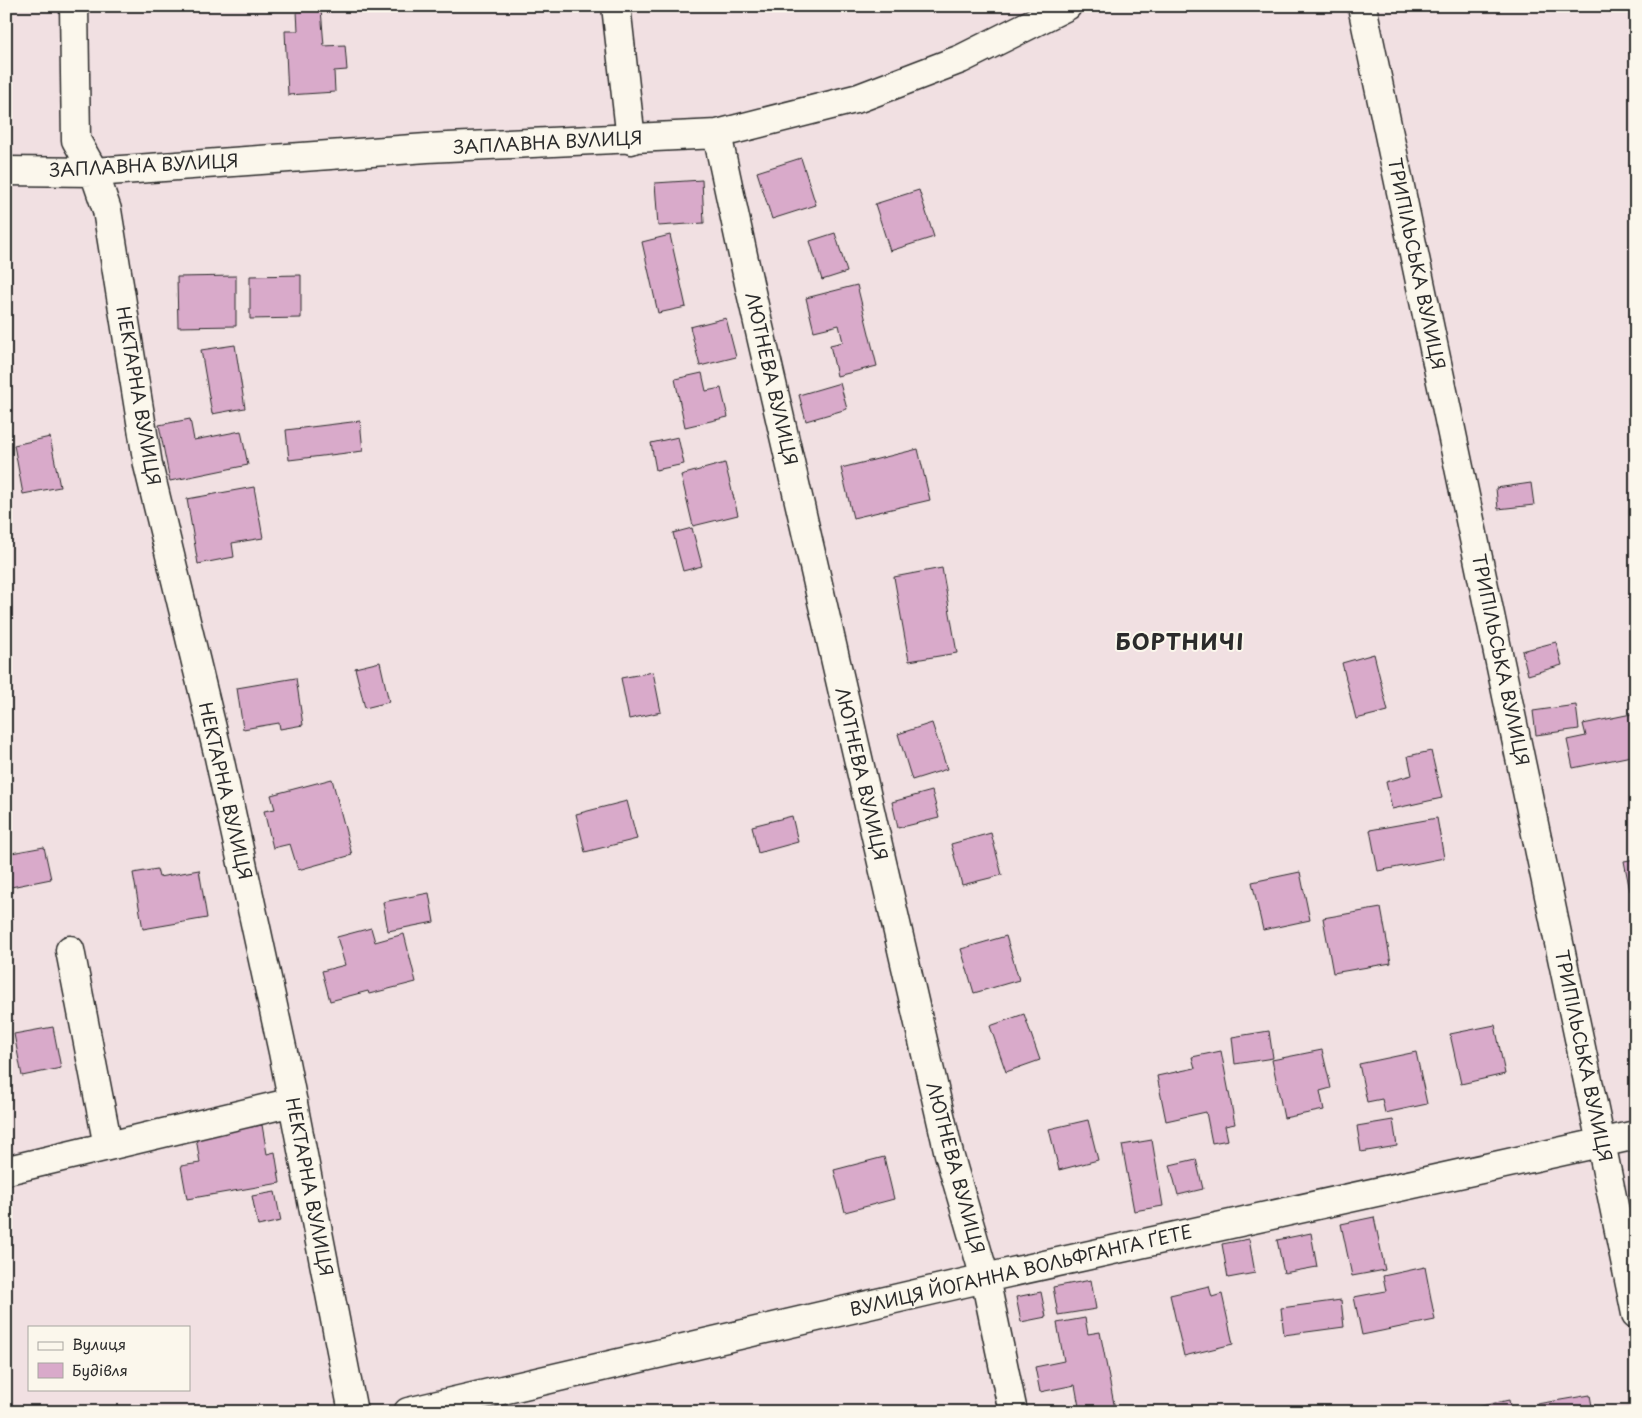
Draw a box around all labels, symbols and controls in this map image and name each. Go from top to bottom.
street label: ЗАПЛАВНА ВУЛИЦЯ [453,123,643,160]
street label: ЗАПЛАВНА ВУЛИЦЯ [49,146,239,183]
street label: ТРИПІЛЬСЬКА ВУЛИЦЯ [1382,155,1453,372]
street label: ЛЮТНЕВА ВУЛИЦЯ [739,289,806,468]
street label: НЕКТАРНА ВУЛИЦЯ [110,304,169,487]
street label: ТРИПІЛЬСЬКА ВУЛИЦЯ [1466,551,1537,768]
district label: БОРТНИЧІ [1116,624,1244,657]
street label: ЛЮТНЕВА ВУЛИЦЯ [829,684,896,863]
street label: НЕКТАРНА ВУЛИЦЯ [193,699,260,882]
street label: ТРИПІЛЬСЬКА ВУЛИЦЯ [1549,947,1620,1164]
street label: ЛЮТНЕВА ВУЛИЦЯ [921,1079,992,1257]
street label: НЕКТАРНА ВУЛИЦЯ [280,1095,341,1278]
street label: ВУЛИЦЯ ЙОГАННА ВОЛЬФГАНГА ҐЕТЕ [847,1217,1195,1322]
legend [28,1326,190,1390]
text: Вулиця [72,1332,126,1355]
text: Будівля [72,1358,128,1381]

